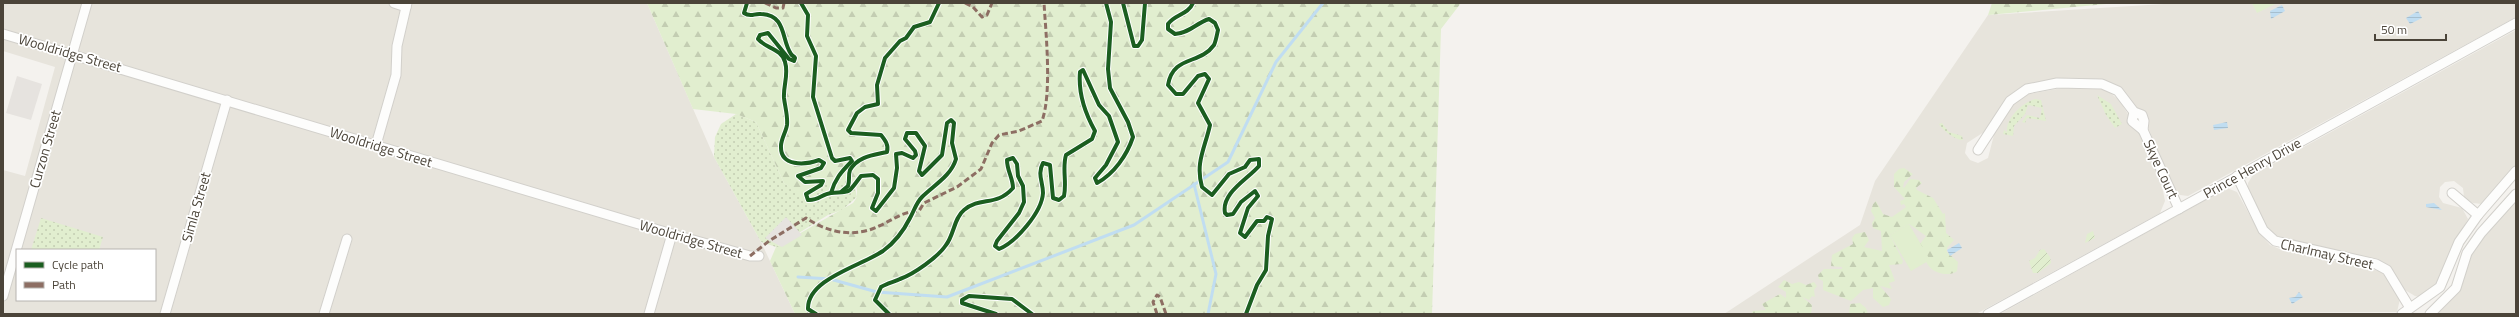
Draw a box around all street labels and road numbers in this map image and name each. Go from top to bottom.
street label: Wooldridge Street [16,28,124,77]
street label: Curzon Street [23,107,66,190]
street label: Wooldridge Street [327,121,435,172]
street label: Prince Henry Drive [2199,132,2305,203]
street label: Skye Court [2139,136,2184,202]
street label: Simla Street [176,169,216,244]
street label: Wooldridge Street [637,214,745,263]
street label: Charlmay Street [2279,233,2376,274]

